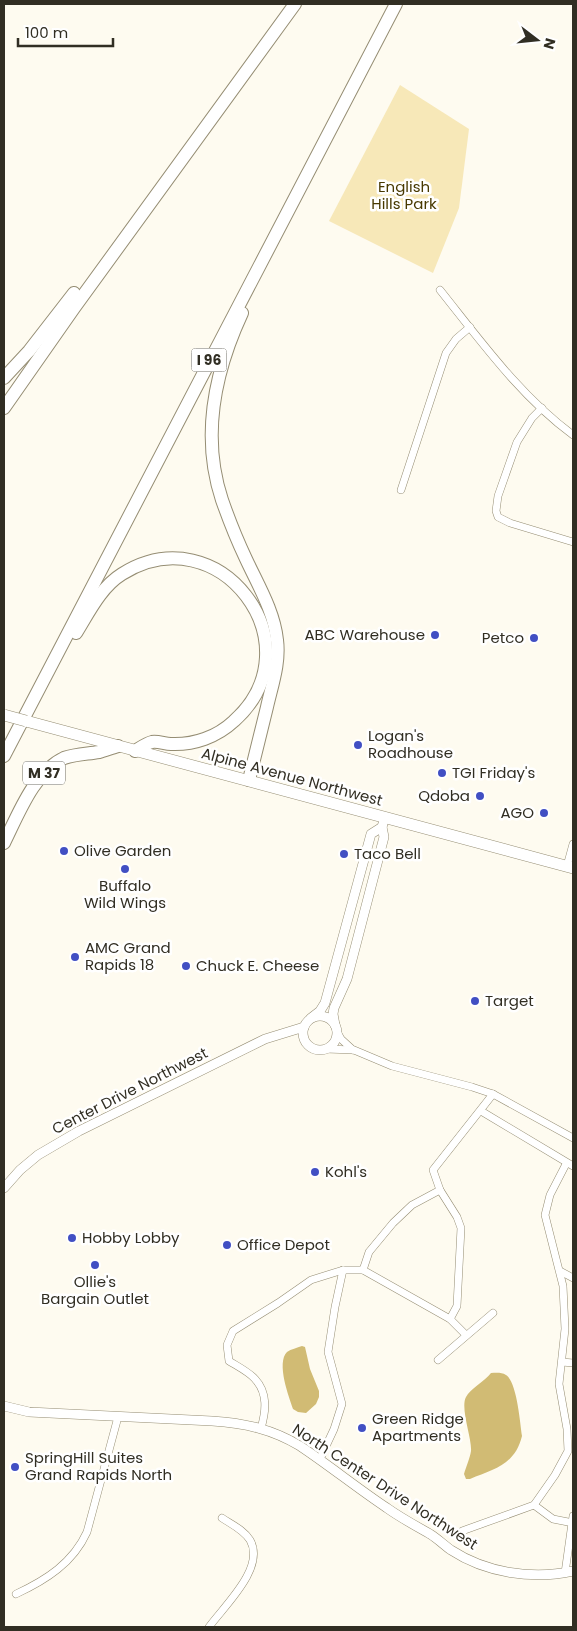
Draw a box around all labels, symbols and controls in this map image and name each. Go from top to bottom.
scale bar [18,15,112,47]
north arrow [512,15,562,65]
text: 100 m [25,22,68,43]
text: N [538,36,561,51]
park label: English Hills Park [371,176,437,214]
road number: I 96 [192,348,226,372]
place label: ABC Warehouse [305,624,425,645]
place label: Petco [482,627,524,648]
marker: ABC Warehouse [429,629,441,641]
marker: Petco [528,632,540,644]
place label: Logan's Roadhouse [368,725,453,763]
marker: Logan's Roadhouse [352,739,364,751]
street label: Alpine Avenue Northwest [199,742,385,811]
road number: M 37 [23,761,65,784]
place label: TGI Friday's [452,762,535,783]
marker: TGI Friday's [436,767,448,779]
place label: Qdoba [418,785,470,806]
marker: Qdoba [474,790,486,802]
place label: AGO [500,802,534,823]
marker: AGO [538,807,550,819]
place label: Olive Garden [74,840,171,861]
place label: Taco Bell [354,843,421,864]
marker: Olive Garden [58,845,70,857]
marker: Taco Bell [338,848,350,860]
marker: Buffalo Wild Wings [119,863,131,875]
place label: Buffalo Wild Wings [84,875,166,913]
place label: AMC Grand Rapids 18 [85,937,171,975]
marker: AMC Grand Rapids 18 [69,951,81,963]
place label: Chuck E. Cheese [196,955,319,976]
marker: Chuck E. Cheese [180,960,192,972]
place label: Target [485,990,534,1011]
marker: Target [469,995,481,1007]
street label: Center Drive Northwest [48,1042,211,1139]
place label: Kohl's [325,1161,367,1182]
marker: Kohl's [309,1166,321,1178]
place label: Hobby Lobby [82,1227,180,1248]
marker: Hobby Lobby [66,1232,78,1244]
place label: Office Depot [237,1234,330,1255]
marker: Office Depot [221,1239,233,1251]
marker: Ollie's Bargain Outlet [89,1259,101,1271]
place label: Ollie's Bargain Outlet [41,1271,149,1309]
place label: Green Ridge Apartments [372,1408,464,1446]
street label: North Center Drive Northwest [289,1419,482,1554]
marker: Green Ridge Apartments [356,1422,368,1434]
place label: SpringHill Suites Grand Rapids North [25,1447,172,1485]
marker: SpringHill Suites Grand Rapids North [9,1461,21,1473]

